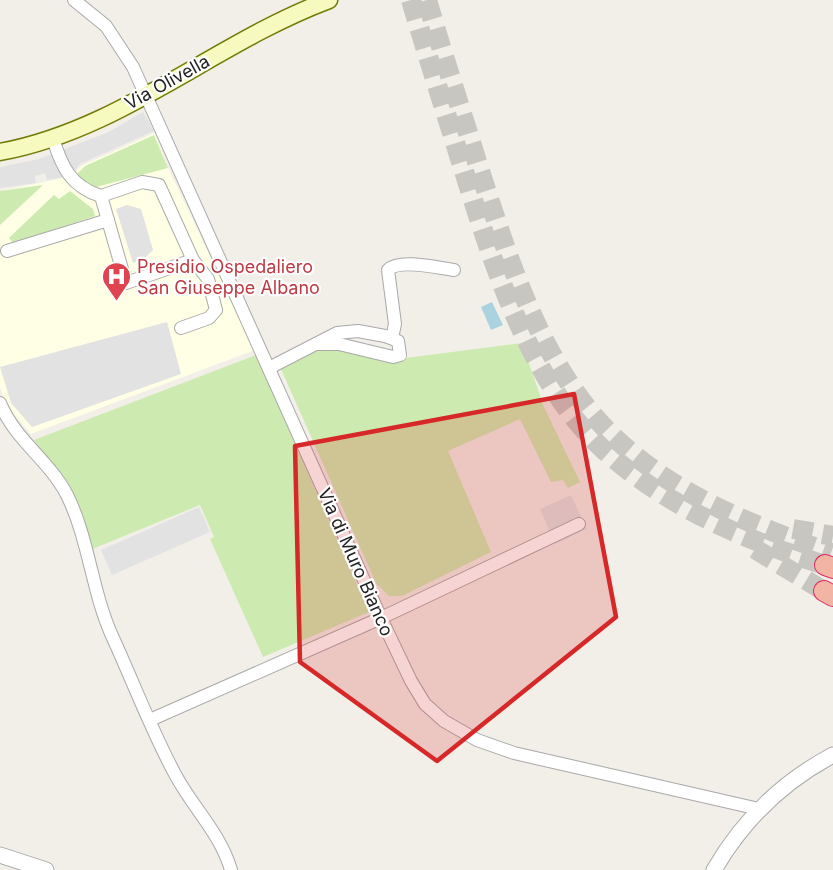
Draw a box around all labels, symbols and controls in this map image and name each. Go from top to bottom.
street label: Via Olivella [121,50,213,114]
place label: Presidio Ospedaliero San Giuseppe Albano [137,256,320,298]
hospital icon: Presidio Ospedaliero San Giuseppe Albano [100,260,132,302]
street label: Via di Muro Bianco [314,485,398,639]

